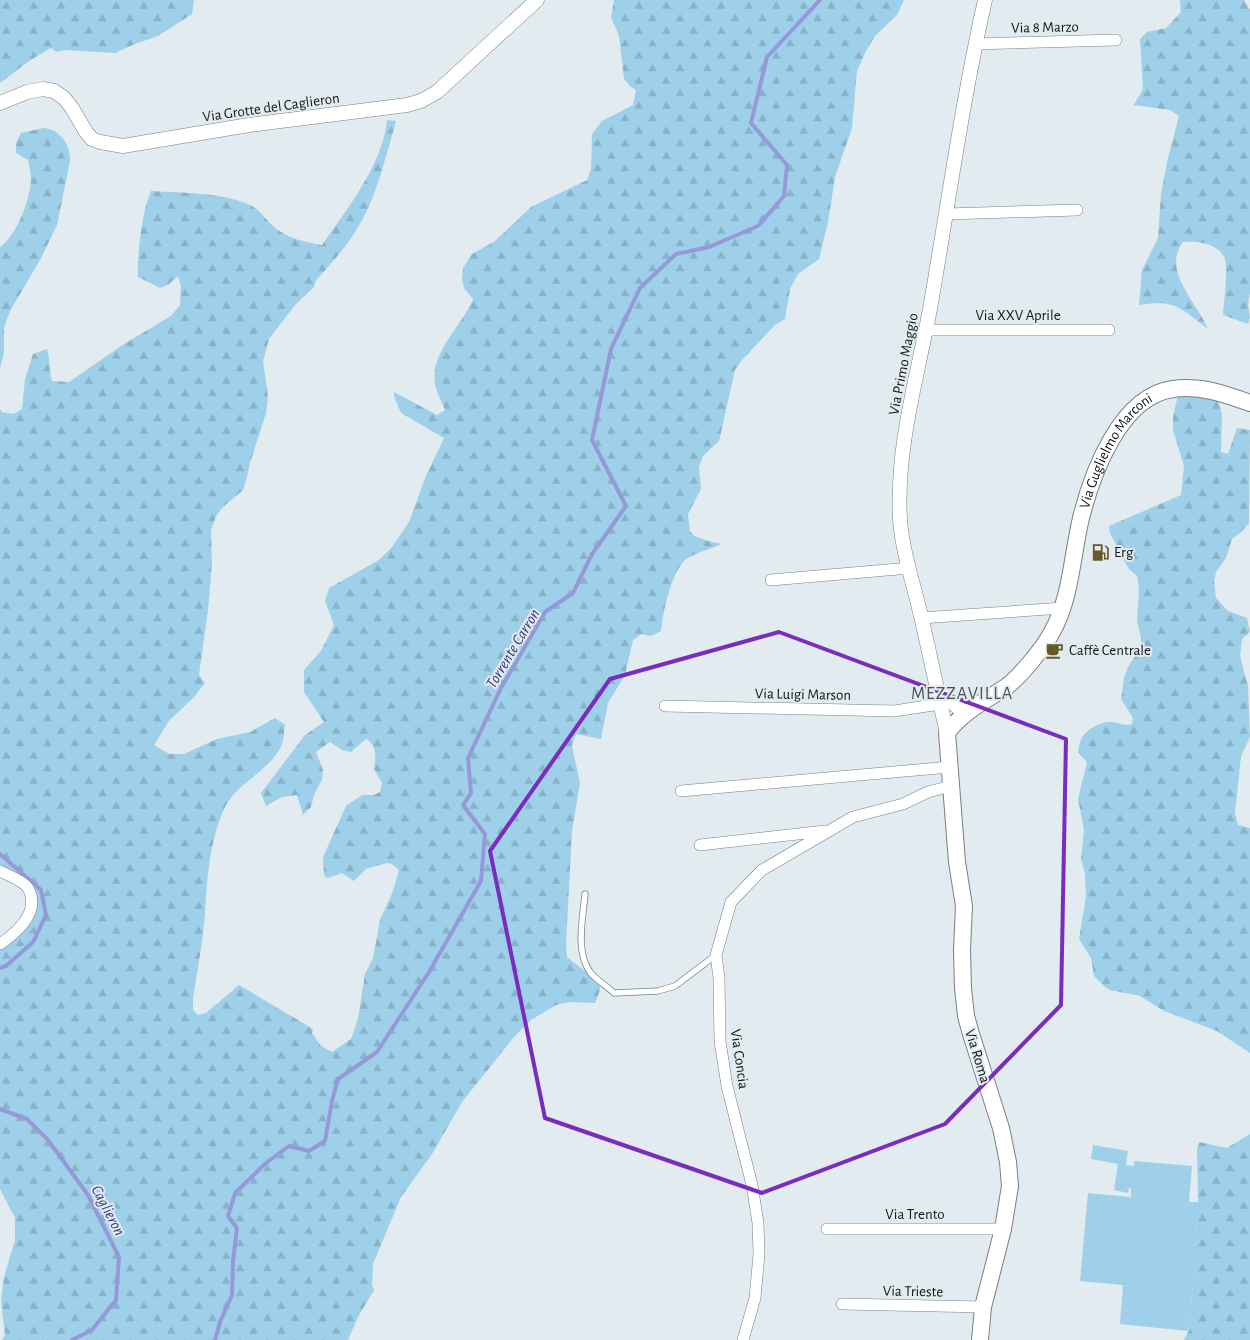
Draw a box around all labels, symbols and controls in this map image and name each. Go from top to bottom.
street label: Via 8 Marzo [1011,19,1079,36]
street label: Via Grotte del Caglieron [202,90,340,125]
street label: Via XXV Aprile [975,308,1061,323]
street label: Via Primo Maggio [886,312,921,416]
street label: Via Guglielmo Marconi [1077,391,1155,510]
fuel station icon: Erg [1090,542,1110,562]
place label: Erg [1114,545,1134,560]
water label: Torrente Carron [483,606,543,691]
cafe icon: Caffè Centrale [1045,640,1065,660]
place label: Caffè Centrale [1069,643,1151,658]
district label: MEZZAVILLA [911,685,1013,703]
street label: Via Luigi Marson [755,686,851,703]
street label: Via Roma [962,1027,993,1085]
street label: Via Concia [728,1028,751,1090]
water label: Caglieron [88,1183,128,1238]
street label: Via Trento [885,1207,945,1222]
street label: Via Trieste [883,1283,943,1300]

